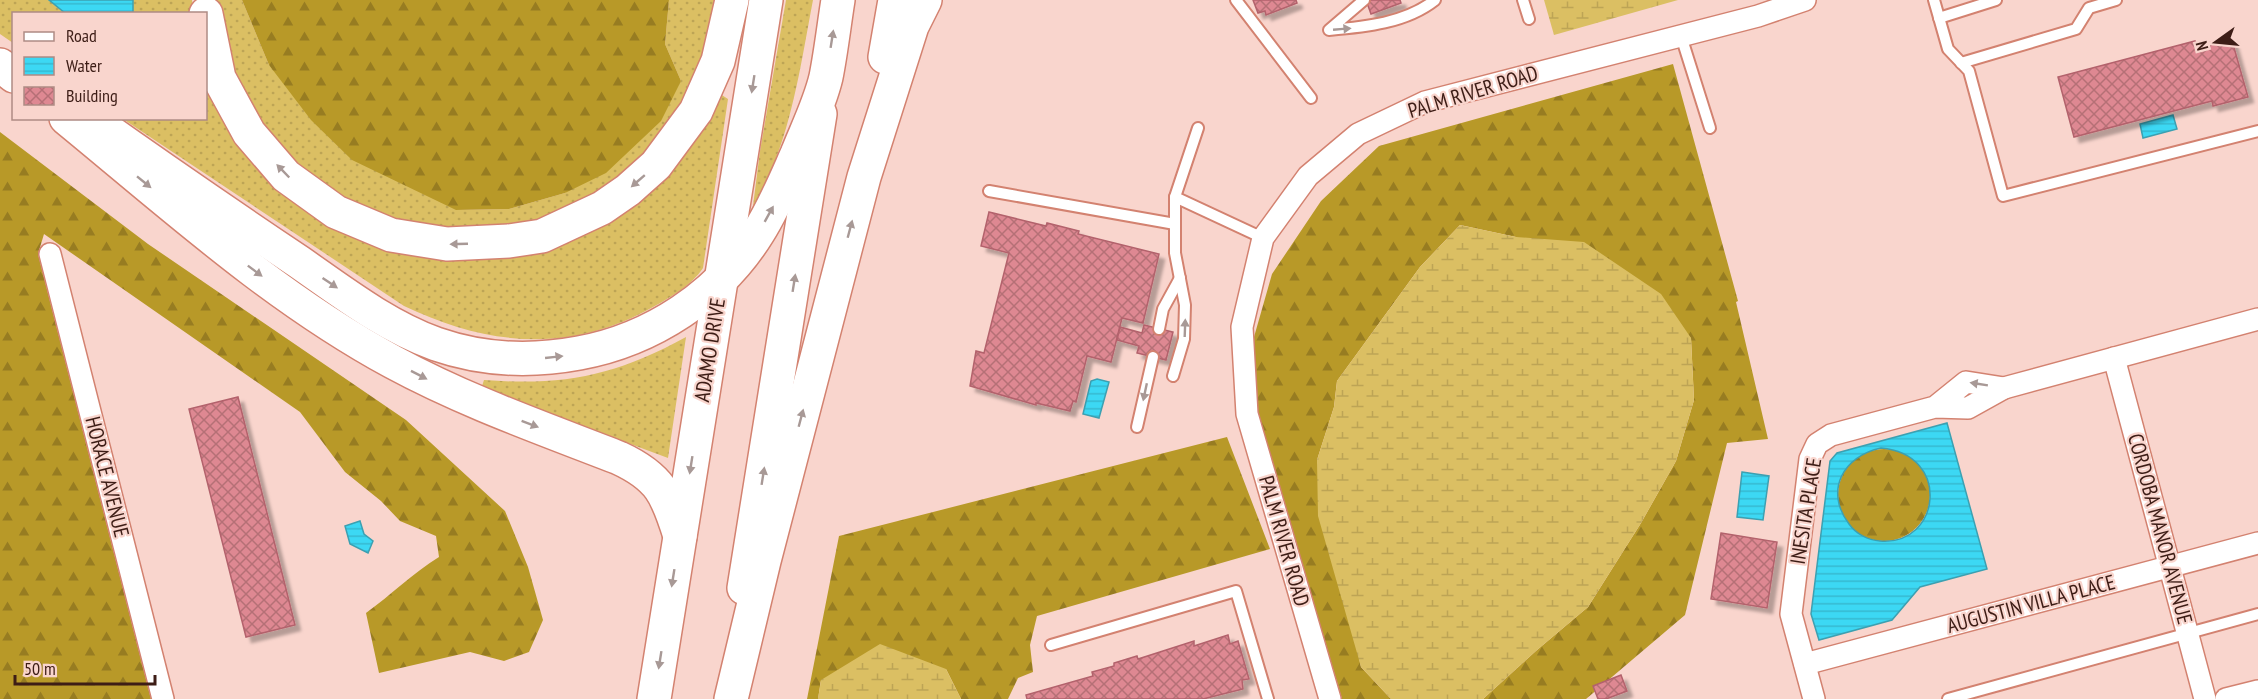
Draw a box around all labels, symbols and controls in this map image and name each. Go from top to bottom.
legend [12,12,207,120]
north arrow [2186,12,2246,72]
text: Road [66,24,97,47]
one-way arrow [1332,24,1351,34]
one-way arrow [827,29,836,48]
text: N [2191,39,2212,53]
text: Water [66,54,102,77]
street label: PALM RIVER ROAD [1405,59,1541,124]
one-way arrow [748,74,757,93]
text: Building [66,84,118,107]
one-way arrow [276,164,290,179]
one-way arrow [631,174,646,187]
one-way arrow [136,176,151,188]
one-way arrow [764,205,774,222]
one-way arrow [846,220,856,239]
one-way arrow [449,239,468,248]
one-way arrow [247,264,262,276]
one-way arrow [790,273,799,292]
one-way arrow [321,277,337,289]
street label: ADAMO DRIVE [688,296,731,404]
one-way arrow [1180,318,1189,337]
one-way arrow [545,352,564,362]
one-way arrow [411,370,428,380]
one-way arrow [1969,379,1988,388]
one-way arrow [1140,383,1149,402]
one-way arrow [797,409,806,427]
street label: HORACE AVENUE [79,414,136,540]
one-way arrow [522,419,540,429]
street label: CORDOBA MANOR AVENUE [2122,431,2199,627]
one-way arrow [687,456,696,475]
street label: INESITA PLACE [1784,456,1827,566]
one-way arrow [758,466,767,485]
street label: PALM RIVER ROAD [1253,472,1316,609]
street label: AUGUSTIN VILLA PLACE [1944,568,2118,639]
one-way arrow [668,569,677,588]
scale bar [15,648,154,686]
one-way arrow [655,650,664,669]
text: 50 m [24,657,56,680]

